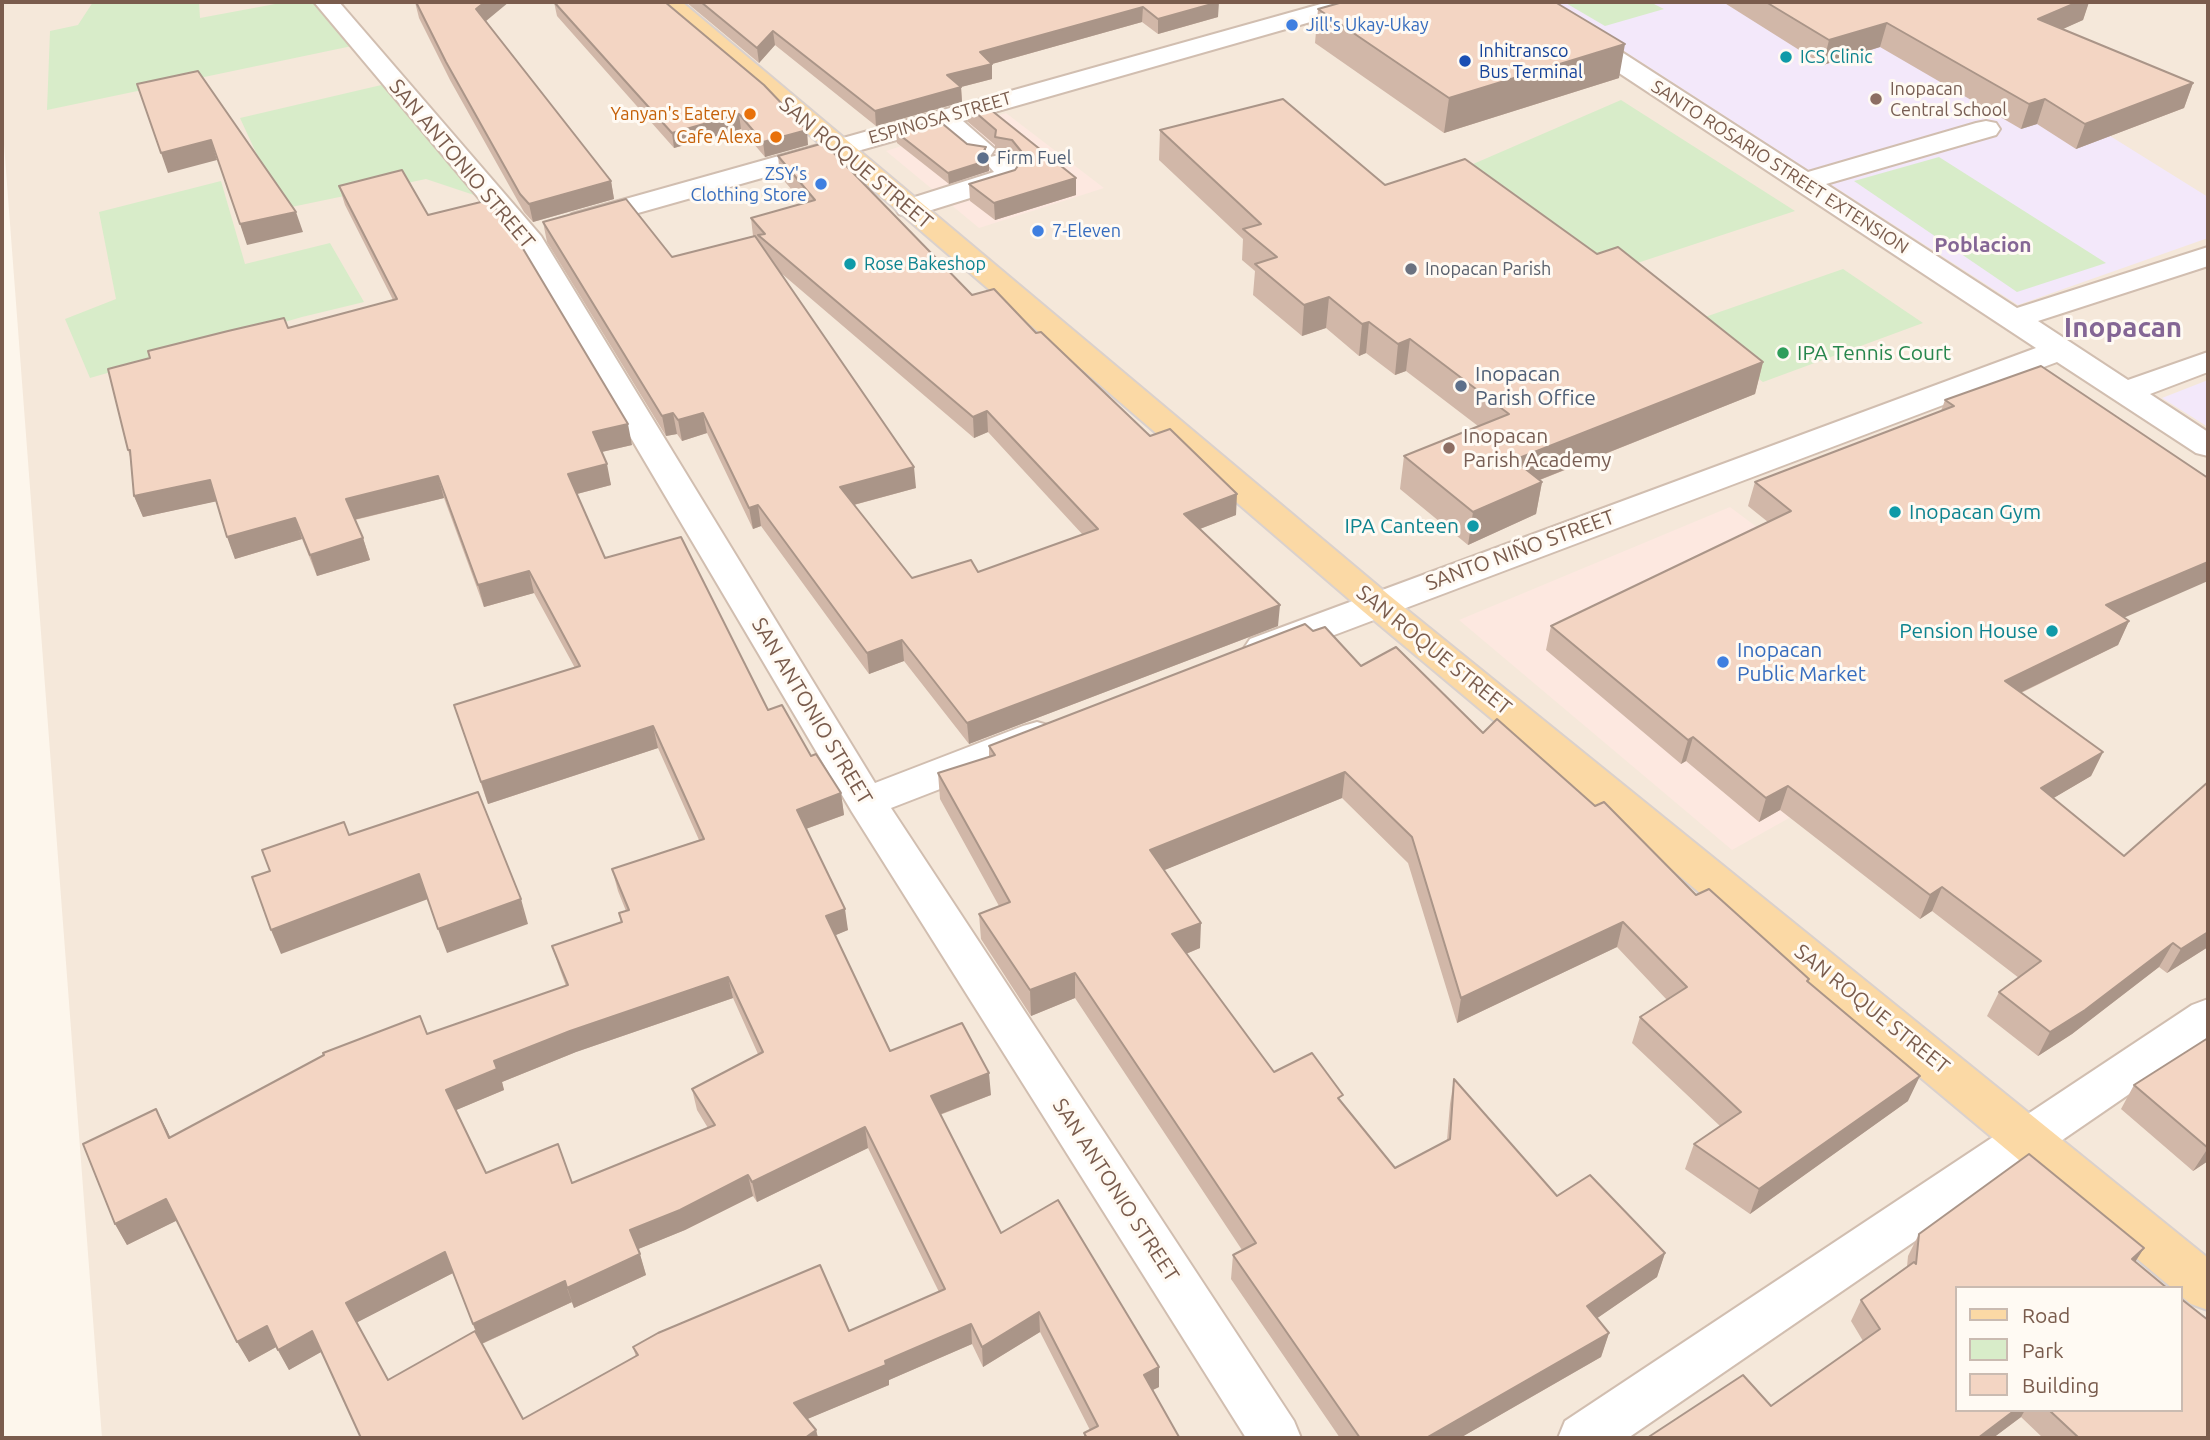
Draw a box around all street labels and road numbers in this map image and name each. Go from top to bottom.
street label: SAN ANTONIO STREET [384,74,540,254]
street label: SANTO ROSARIO STREET EXTENSION [1647,76,1913,258]
street label: ESPINOSA STREET [866,87,1014,149]
street label: SAN ROQUE STREET [774,92,938,234]
street label: SANTO NIÑO STREET [1422,504,1618,596]
street label: SAN ROQUE STREET [1351,580,1517,720]
street label: SAN ANTONIO STREET [746,613,878,809]
street label: SAN ROQUE STREET [1789,939,1955,1079]
street label: SAN ANTONIO STREET [1047,1094,1185,1286]

